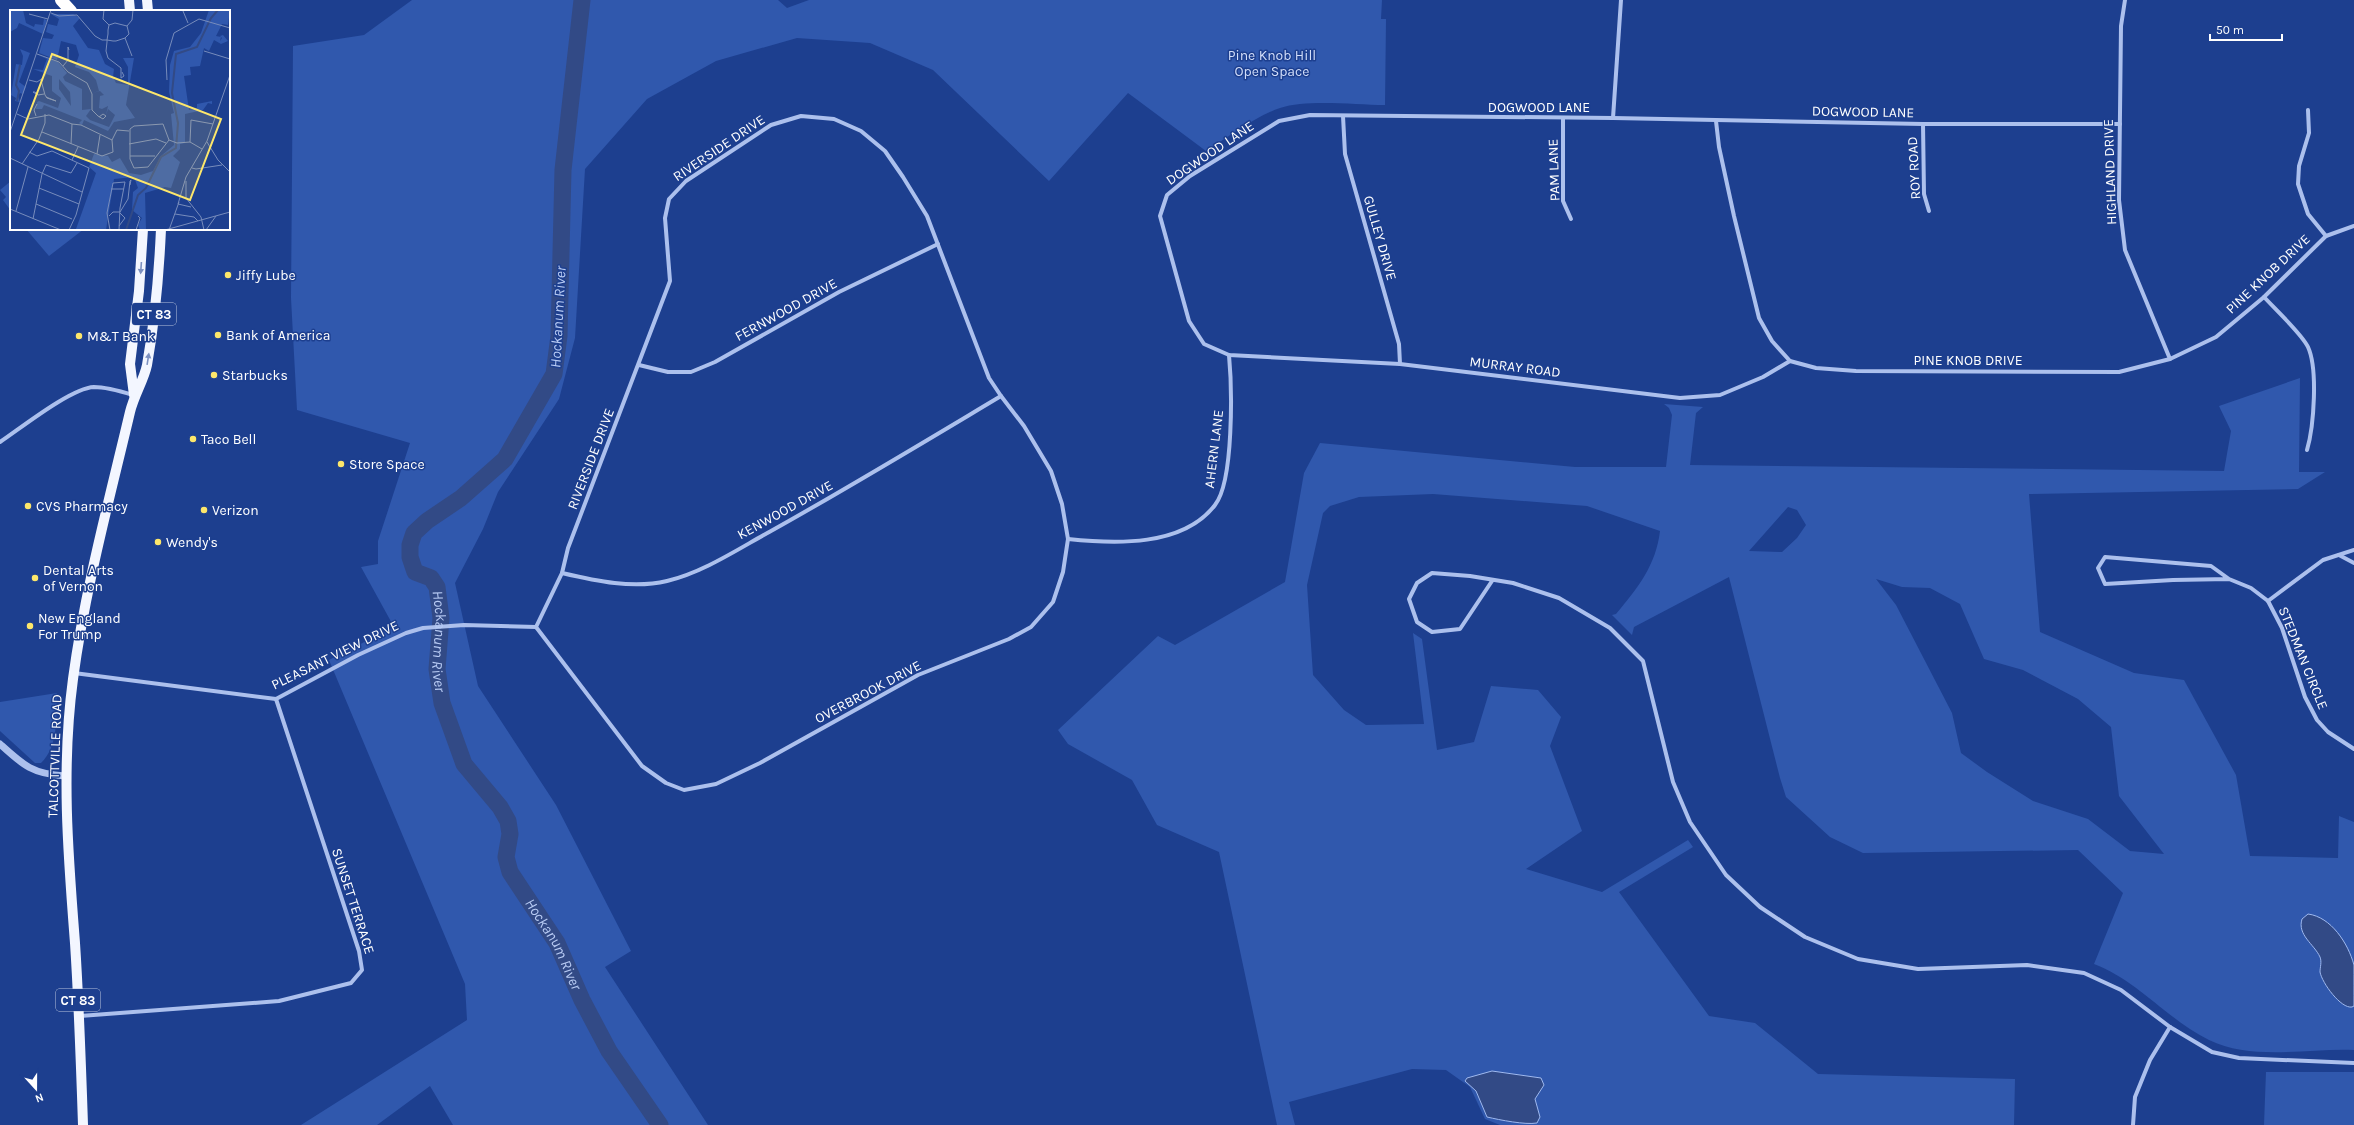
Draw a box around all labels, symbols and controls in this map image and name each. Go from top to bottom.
inset map [10,10,230,230]
scale bar [2210,16,2282,42]
text: 50 m [2216,23,2244,37]
park label: Pine Knob Hill Open Space [1228,47,1316,80]
street label: DOGWOOD LANE [1488,99,1590,116]
street label: DOGWOOD LANE [1812,103,1914,121]
street label: RIVERSIDE DRIVE [670,111,768,185]
street label: DOGWOOD LANE [1163,117,1257,189]
street label: HIGHLAND DRIVE [2100,119,2120,225]
street label: ROY ROAD [1904,136,1924,200]
street label: PAM LANE [1544,138,1564,202]
street label: GULLEY DRIVE [1360,194,1400,282]
street label: PINE KNOB DRIVE [2222,231,2314,317]
one-way arrow [137,262,144,274]
water label: Hockanum River [546,265,570,368]
place label: Jiffy Lube [236,267,296,284]
marker: Jiffy Lube [223,270,233,280]
street label: FERNWOOD DRIVE [732,275,840,345]
road number: CT 83 [132,303,176,325]
place label: Bank of America [226,327,330,344]
place label: M&T Bank [87,328,155,345]
marker: Bank of America [213,330,223,340]
marker: M&T Bank [74,331,84,341]
street label: PINE KNOB DRIVE [1913,352,2023,369]
one-way arrow [145,353,151,365]
street label: MURRAY ROAD [1468,353,1562,381]
place label: Starbucks [222,367,288,384]
marker: Starbucks [209,370,219,380]
street label: RIVERSIDE DRIVE [564,406,618,512]
street label: AHERN LANE [1201,409,1227,489]
place label: Taco Bell [201,431,256,448]
marker: Taco Bell [188,434,198,444]
place label: Store Space [349,456,425,473]
marker: Store Space [336,459,346,469]
street label: KENWOOD DRIVE [734,477,836,543]
place label: CVS Pharmacy [36,498,128,515]
marker: CVS Pharmacy [23,501,33,511]
place label: Verizon [212,502,259,519]
marker: Verizon [199,505,209,515]
place label: Wendy's [166,534,218,551]
marker: Wendy's [153,537,163,547]
place label: Dental Arts of Vernon [43,562,114,595]
marker: Dental Arts of Vernon [30,573,40,583]
water label: Hockanum River [428,589,450,694]
street label: STEDMAN CIRCLE [2275,604,2331,712]
place label: New England For Trump [38,610,121,643]
street label: PLEASANT VIEW DRIVE [269,617,401,693]
marker: New England For Trump [25,621,35,631]
street label: OVERBROOK DRIVE [812,657,924,727]
street label: TALCOTTVILLE ROAD [44,694,66,818]
street label: SUNSET TERRACE [328,846,378,956]
water label: Hockanum River [521,895,586,994]
road number: CT 83 [56,989,100,1011]
north arrow [16,1069,56,1109]
text: N [33,1090,45,1105]

